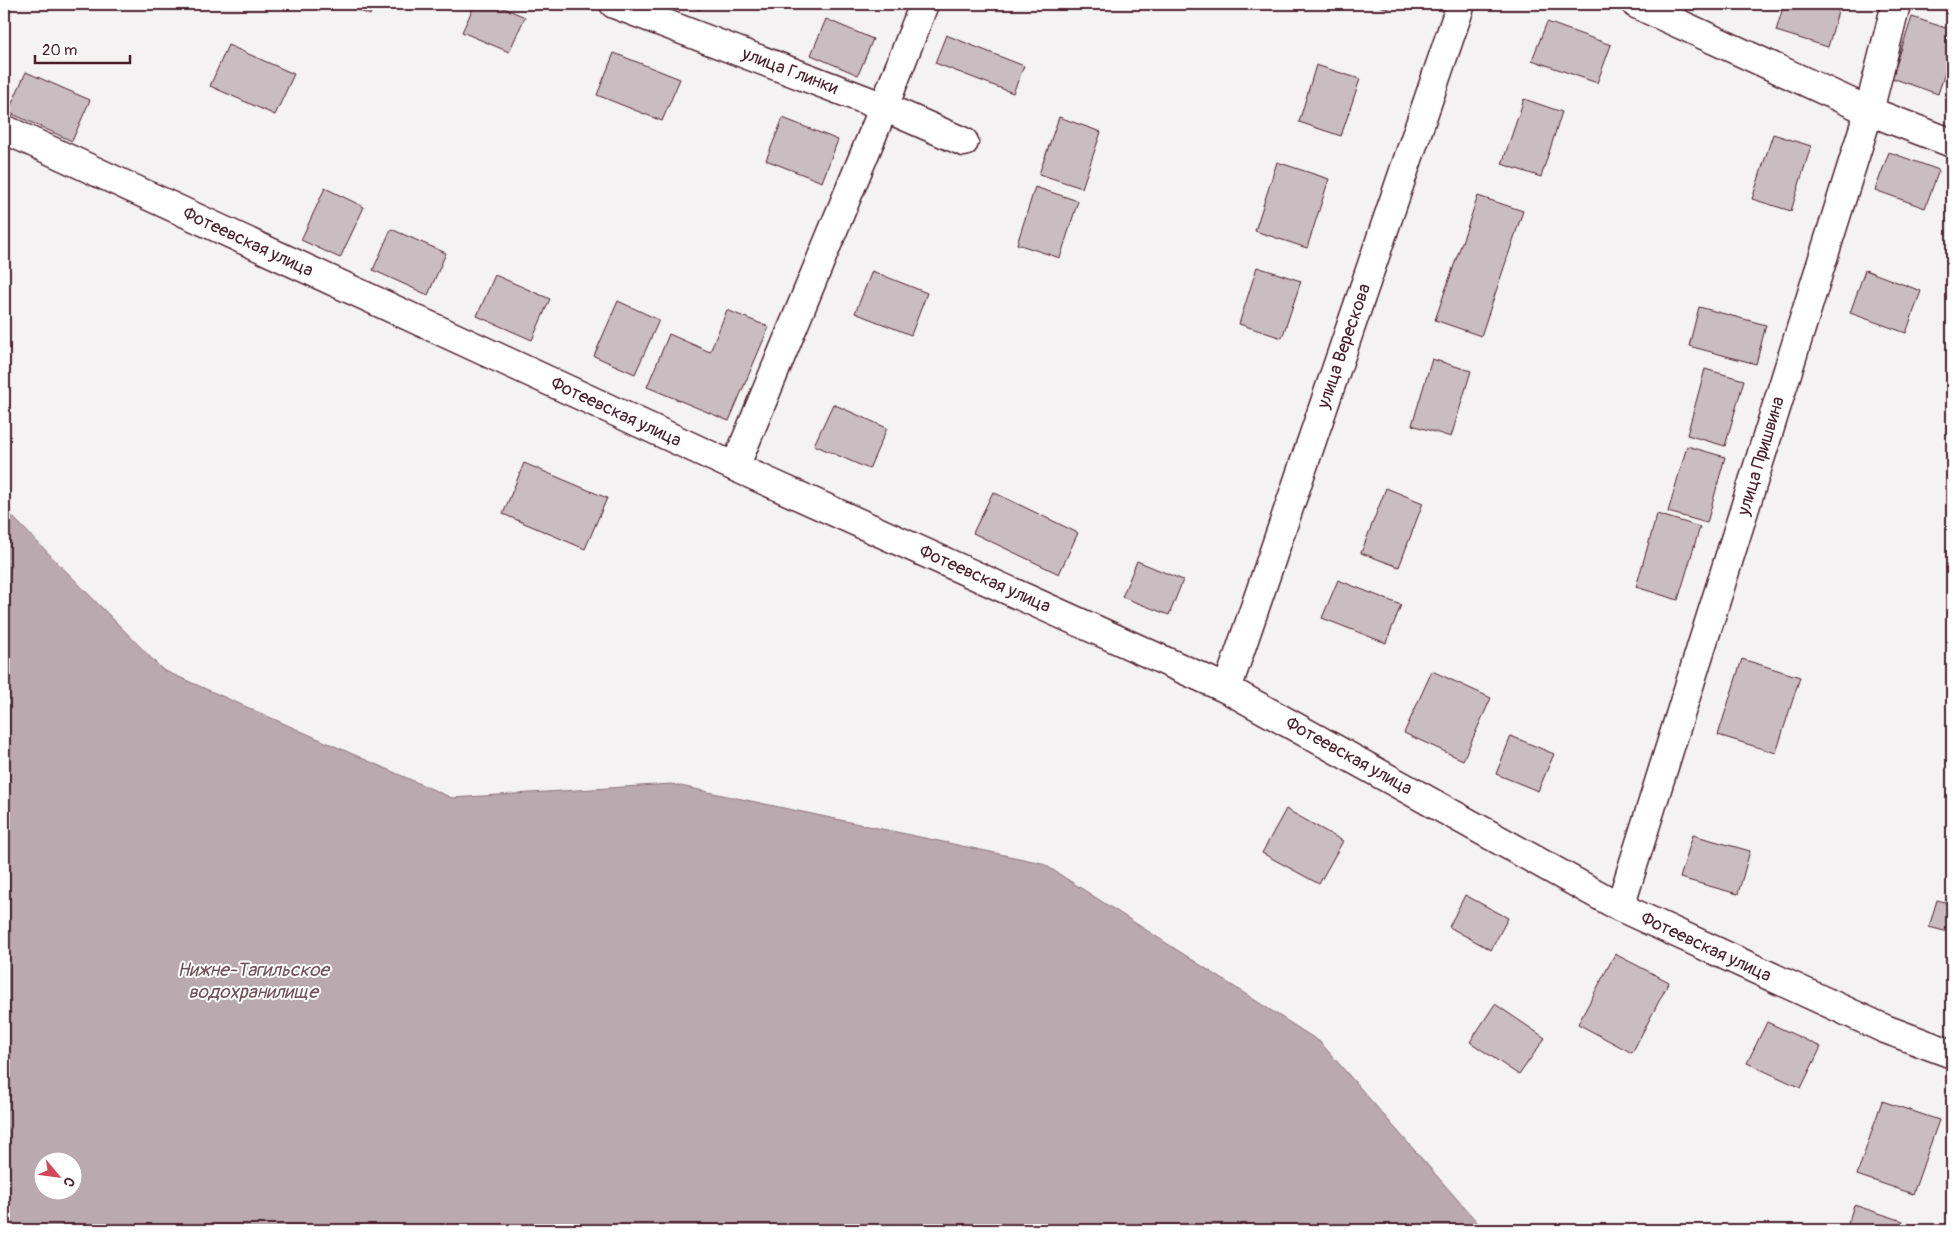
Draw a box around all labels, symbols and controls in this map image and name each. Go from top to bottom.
scale bar [35,32,130,64]
text: 20 m [42,41,77,60]
street label: улица Глинки [738,42,841,100]
street label: Фотеевская улица [179,202,317,282]
street label: улица Верескова [1312,281,1376,412]
street label: Фотеевская улица [547,372,685,452]
street label: улица Пришвина [1732,394,1790,519]
street label: Фотеевская улица [916,540,1054,618]
street label: Фотеевская улица [1282,712,1416,800]
street label: Фотеевская улица [1637,907,1775,987]
water label: Нижне-Тагильское водохранилище [177,958,330,1004]
north arrow [32,1152,82,1202]
text: С [59,1174,78,1190]

